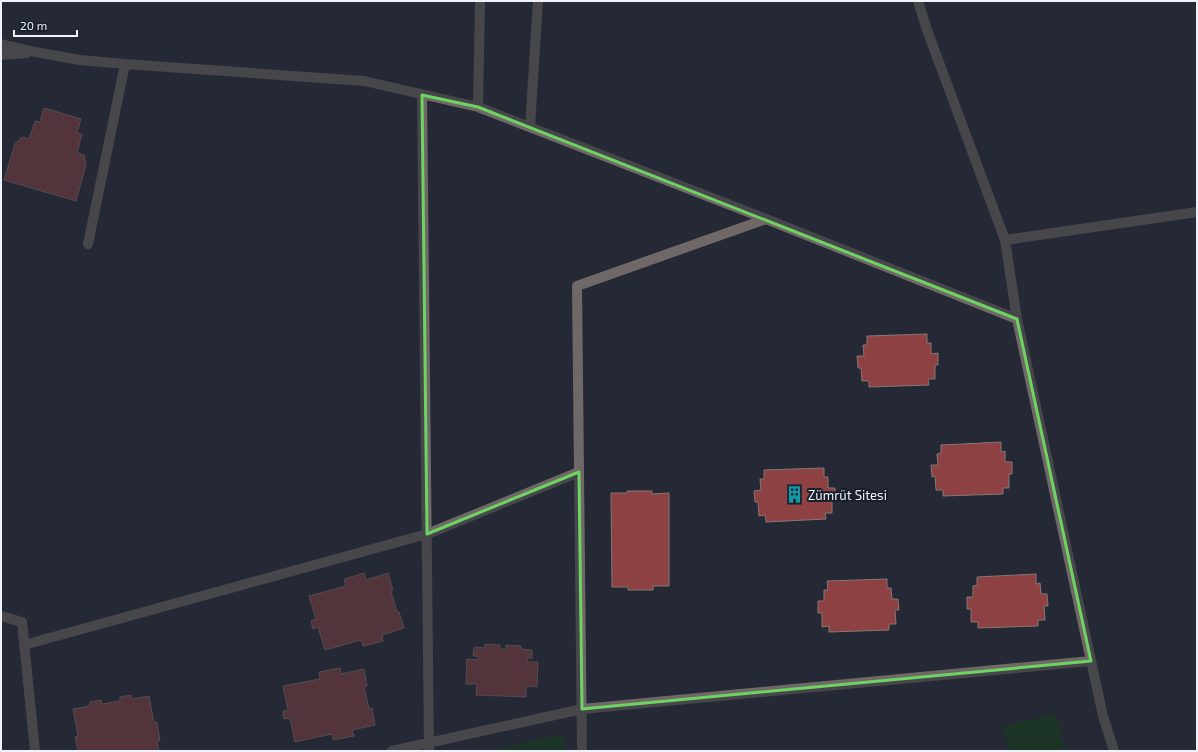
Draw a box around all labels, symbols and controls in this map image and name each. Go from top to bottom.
scale bar [14,12,77,38]
text: 20 m [20,18,47,32]
building icon: Zümrüt Sitesi [785,485,805,505]
place label: Zümrüt Sitesi [808,487,887,503]

